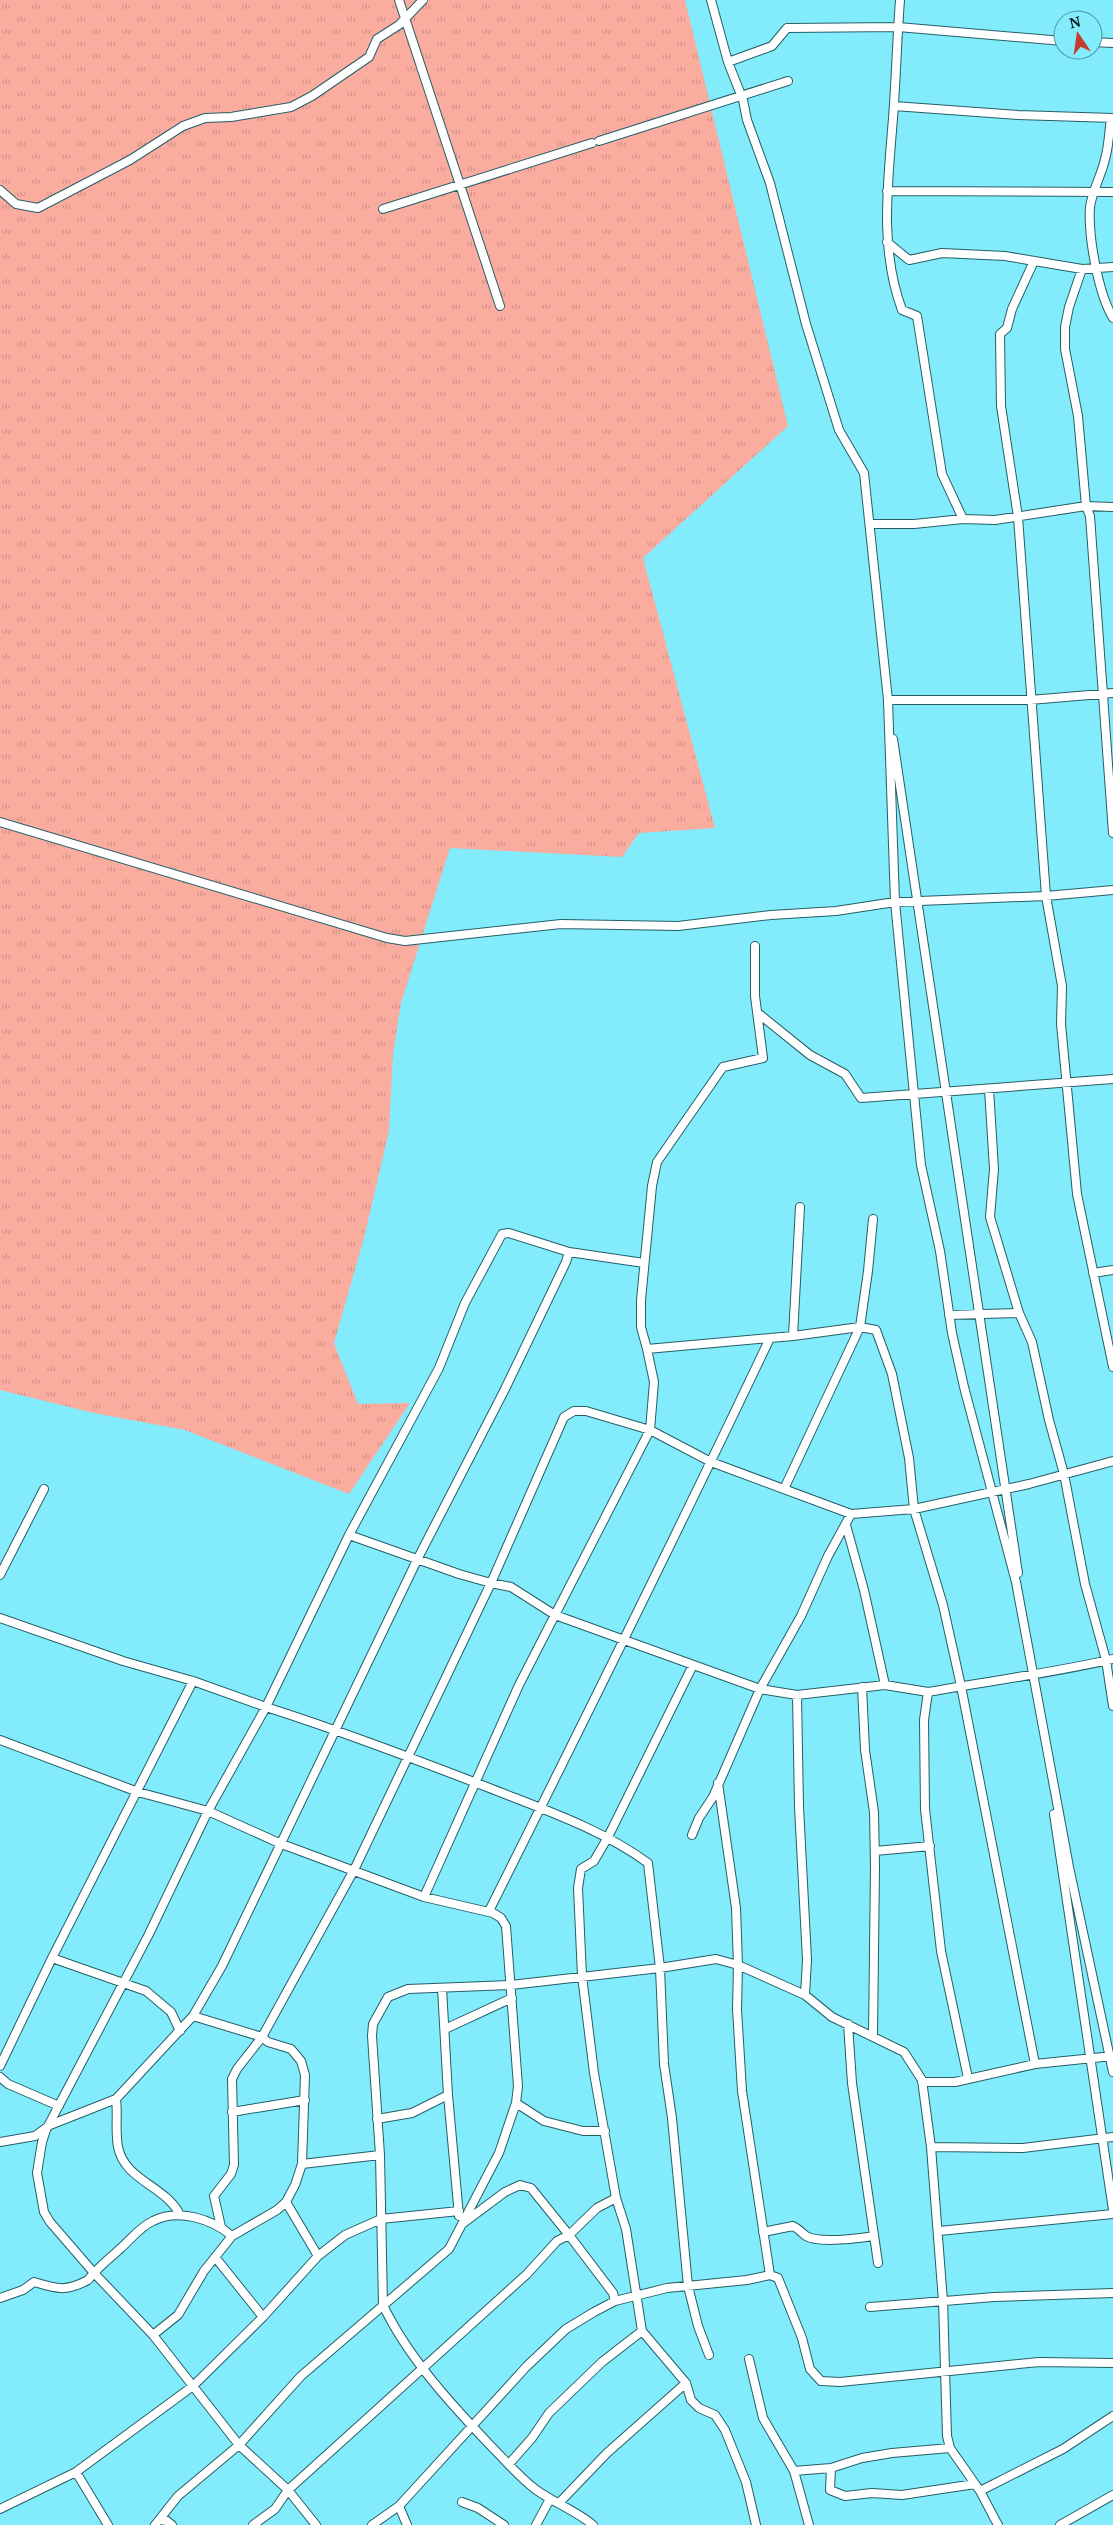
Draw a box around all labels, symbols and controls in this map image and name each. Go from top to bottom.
north arrow [1053,10,1103,60]
text: N [1067,11,1082,32]

